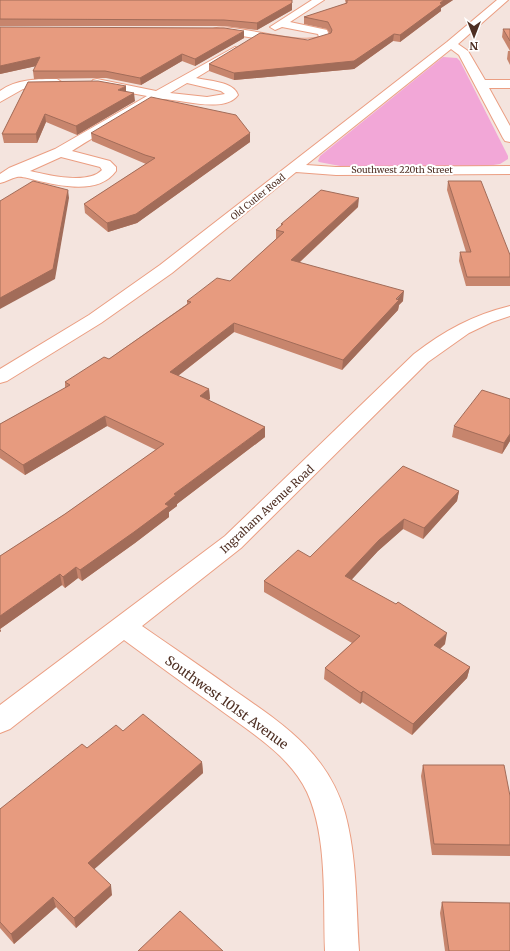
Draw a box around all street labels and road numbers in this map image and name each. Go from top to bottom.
street label: Southwest 220th Street [351,164,453,175]
street label: Old Cutler Road [228,171,288,222]
street label: Ingraham Avenue Road [217,462,317,556]
street label: Southwest 101st Avenue [162,652,292,753]

